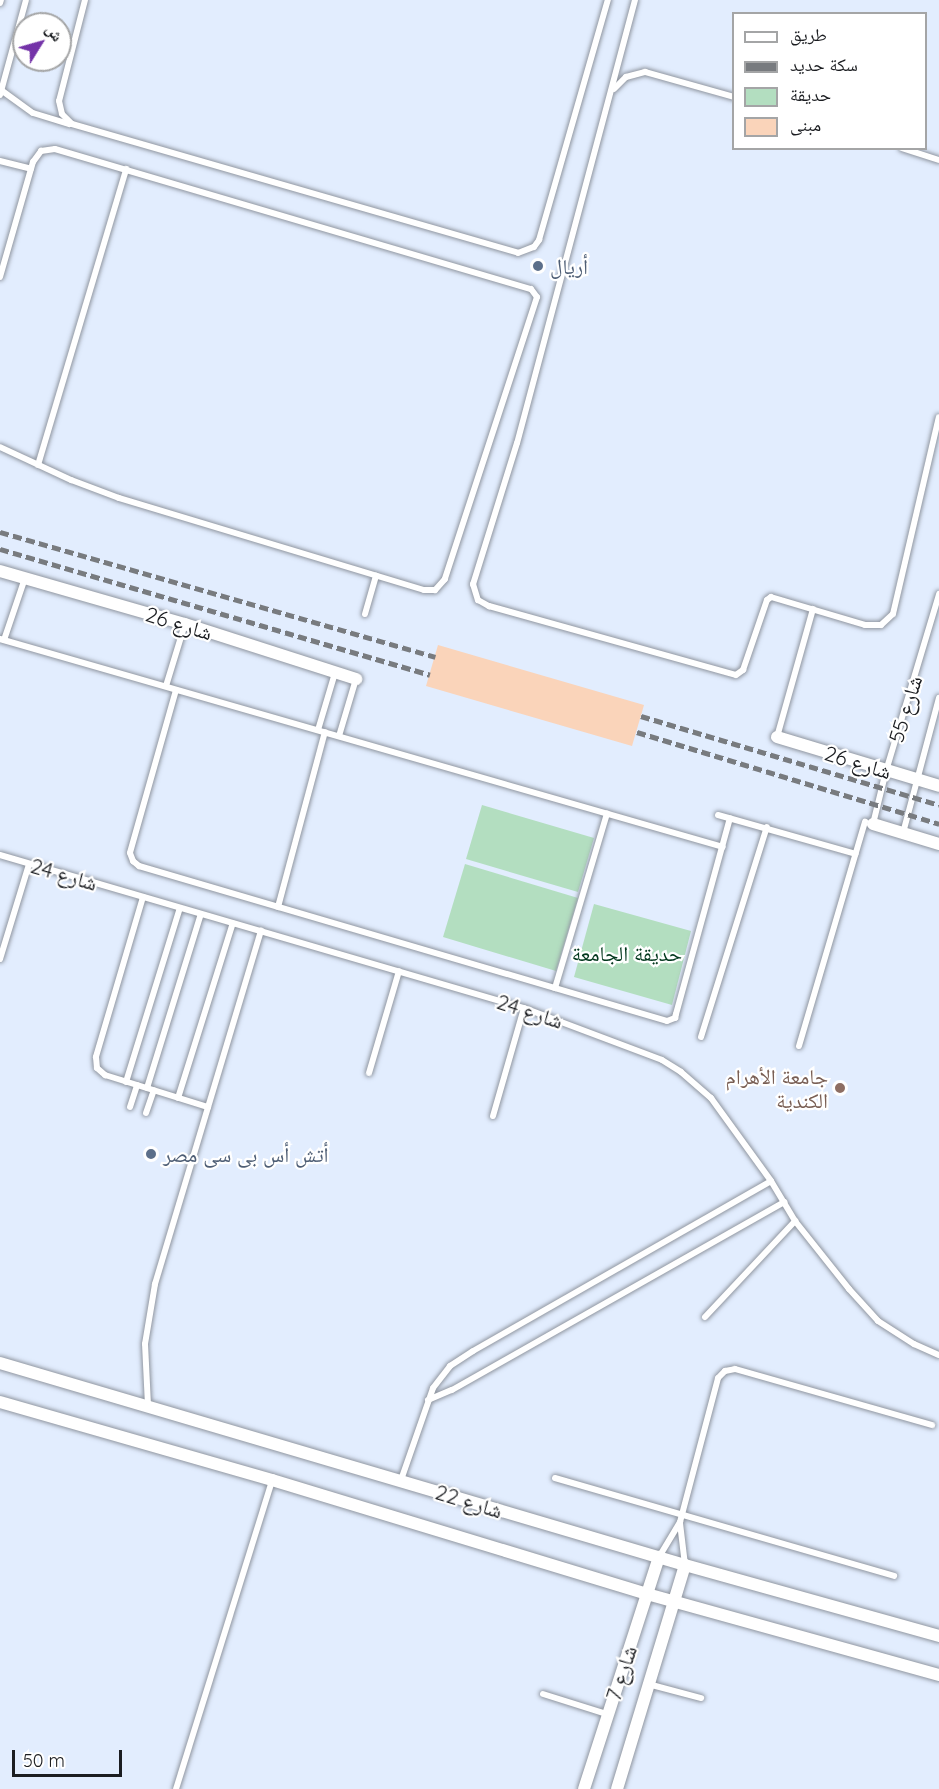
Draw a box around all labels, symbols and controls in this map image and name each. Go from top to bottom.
north arrow [12,12,72,72]
legend [732,12,927,150]
text: ش [42,20,68,45]
text: طريق [790,23,827,46]
text: سكة حديد [790,53,858,76]
text: حديقة [790,83,831,106]
text: مبنى [790,113,821,136]
place label: أريال [550,253,588,279]
marker: أريال [531,259,545,273]
street label: شارع 26 [143,601,215,645]
street label: شارع 55 [883,673,927,745]
street label: شارع 26 [822,740,894,784]
street label: شارع 24 [28,853,100,895]
park label: حديقة الجامعة [572,940,682,966]
street label: شارع 24 [494,989,566,1033]
place label: جامعة الأهرام الكندية [726,1063,828,1113]
marker: جامعة الأهرام الكندية [833,1081,847,1095]
place label: أتش أس بى سى مصر [163,1141,329,1167]
marker: أتش أس بى سى مصر [144,1147,158,1161]
street label: شارع 22 [432,1479,506,1523]
street label: شارع 7 [600,1642,642,1704]
scale bar [15,1738,124,1776]
text: 50 m [23,1749,65,1772]

